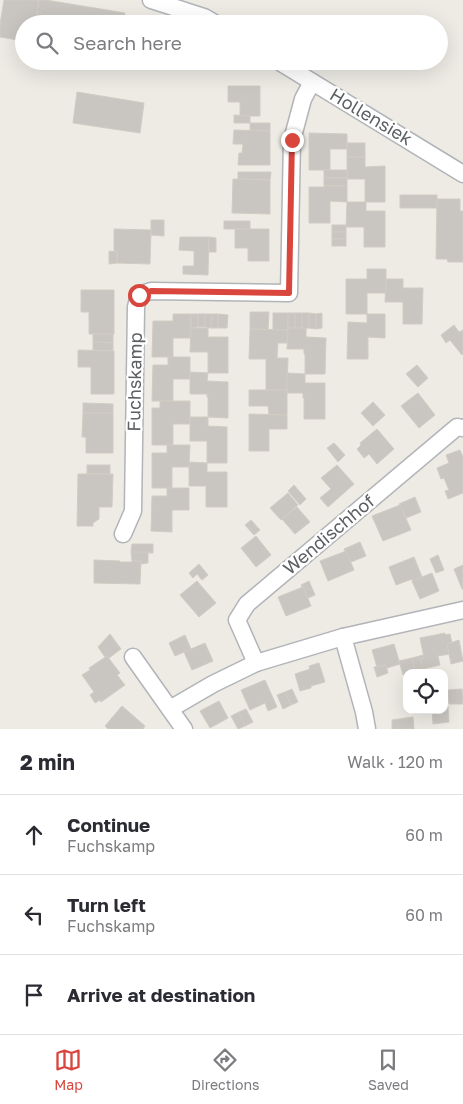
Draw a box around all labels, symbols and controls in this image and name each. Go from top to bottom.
search box [15,15,448,70]
icon: search [33,29,61,57]
text: Search here [73,31,182,54]
street label: Hollensiek [326,83,417,149]
route end [281,129,304,152]
route start [128,284,151,307]
street label: Fuchskamp [122,332,146,432]
street label: Wendischhof [278,489,379,579]
map controls [403,669,448,714]
button: locate [403,669,448,714]
text: 2 min [20,749,75,775]
text: Walk · 120 m [347,752,443,772]
text: Continue [67,813,150,836]
icon: ahead [20,821,48,849]
text: 60 m [405,825,443,845]
text: Fuchskamp [67,836,155,856]
text: Turn left [67,893,146,916]
icon: left [20,901,48,929]
text: 60 m [405,905,443,925]
text: Fuchskamp [67,916,155,936]
icon: arrive [20,981,48,1009]
text: Arrive at destination [67,983,255,1006]
tab: Map [54,1046,83,1093]
tab: Directions [191,1046,260,1093]
tab: Saved [368,1046,409,1093]

